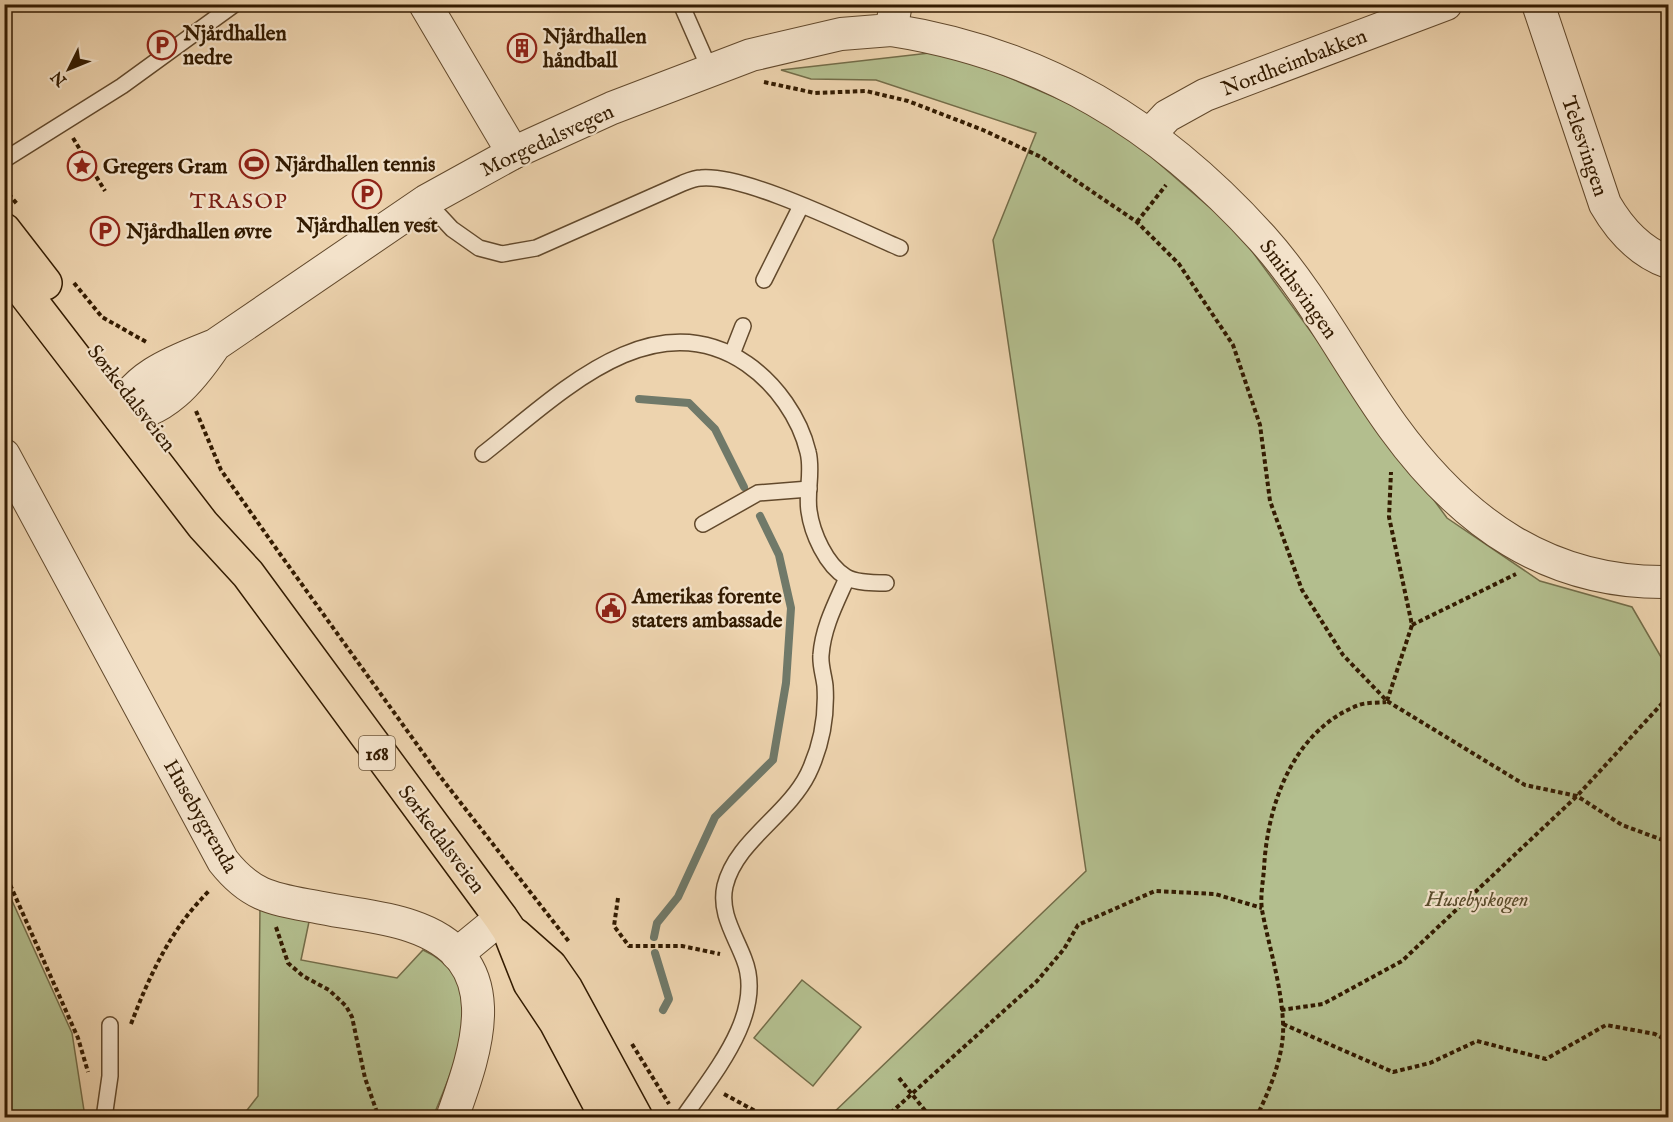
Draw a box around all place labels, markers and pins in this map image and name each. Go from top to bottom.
place label: Njårdhallen nedre [182,21,287,72]
place label: Njårdhallen håndball [542,24,647,75]
parking icon: Njårdhallen nedre [146,29,178,61]
building icon: Njårdhallen håndball [506,32,538,64]
sports icon: Njårdhallen tennis [238,148,270,180]
place icon: Gregers Gram [66,150,98,182]
place label: Njårdhallen tennis [274,152,435,179]
place label: Gregers Gram [103,154,228,181]
parking icon: Njårdhallen vest [351,178,383,210]
place label: Njårdhallen vest [295,213,439,240]
parking icon: Njårdhallen øvre [89,215,121,247]
place label: Njårdhallen øvre [125,219,272,246]
place label: Amerikas forente staters ambassade [631,584,783,635]
public building icon: Amerikas forente staters ambassade [595,592,627,624]

